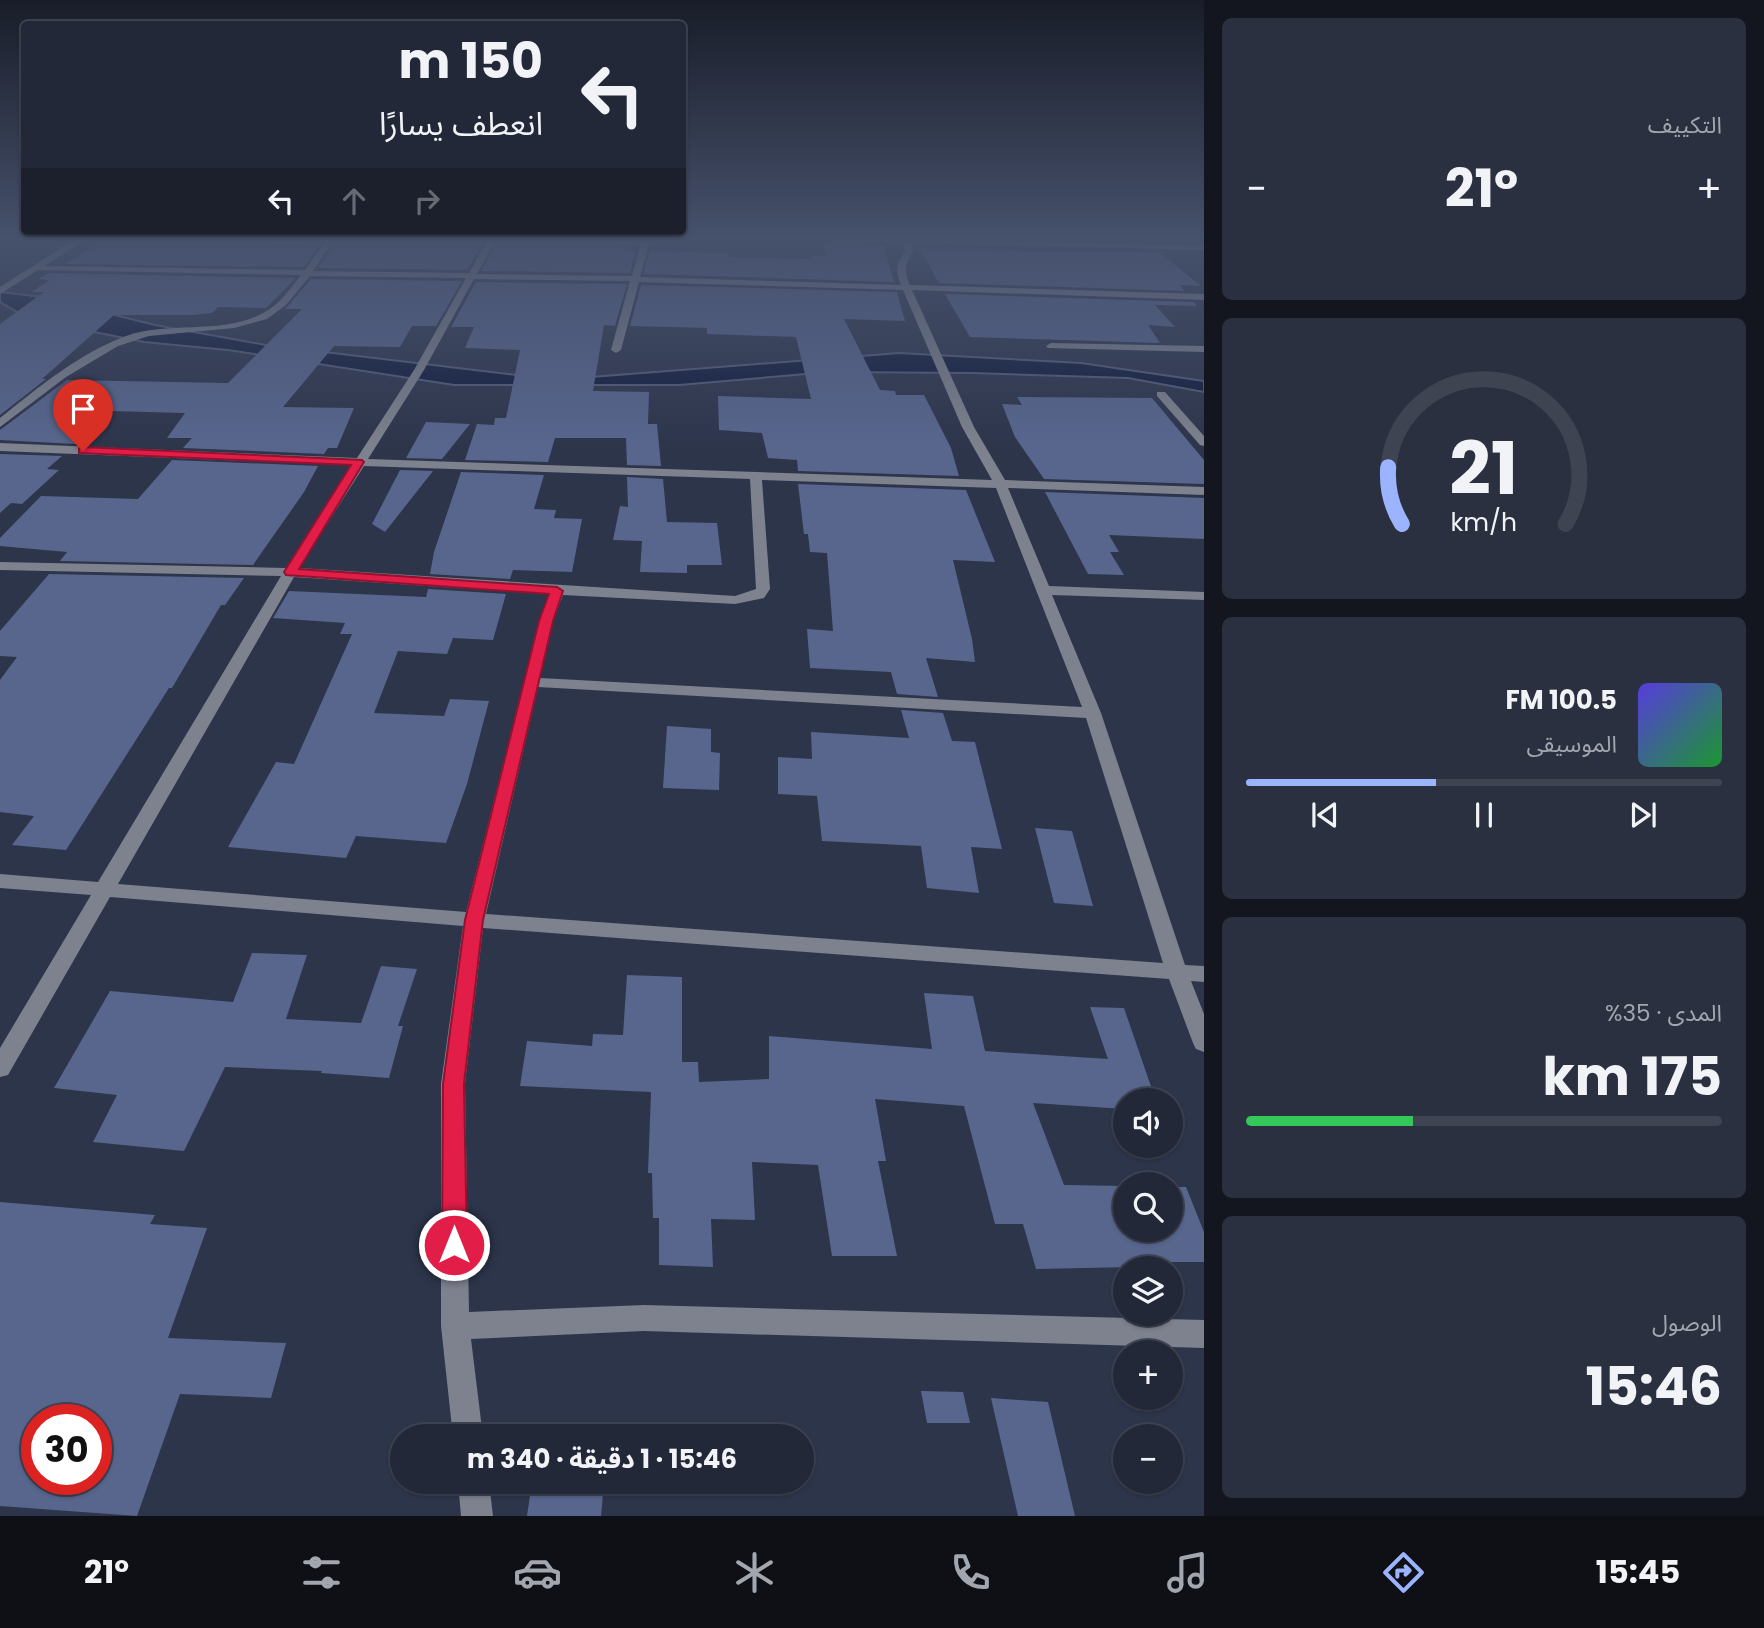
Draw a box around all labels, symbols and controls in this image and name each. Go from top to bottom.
text: 150 m [398,27,543,95]
icon: left [567,49,658,140]
text: انعطف يسارًا [379,101,543,146]
text: التكييف [1648,109,1722,141]
text: 21° [1445,152,1518,225]
text: − [1246,162,1267,215]
text: + [1696,162,1722,215]
icon: left [262,182,300,220]
icon: ahead [335,182,373,220]
icon: right [408,182,446,220]
pin [53,379,113,451]
icon: arrive [64,390,102,428]
text: 21 [1450,419,1518,520]
text: km/h [1451,505,1517,540]
text: 100.5 FM [1505,682,1617,718]
text: الموسيقى [1526,728,1617,760]
icon: previous [1306,796,1344,834]
icon: pause [1465,796,1503,834]
icon: next [1624,796,1662,834]
text: المدى · 35% [1605,997,1722,1029]
text: 175 km [1543,1040,1722,1113]
map controls [1113,1088,1183,1494]
button: sound [1113,1088,1183,1158]
button: search [1113,1172,1183,1242]
position arrow [417,1208,491,1282]
button: layers [1113,1256,1183,1326]
text: الوصول [1652,1307,1722,1339]
button: + [1113,1340,1183,1410]
text: 15:46 [1586,1350,1722,1423]
speed limit sign: 30 [21,1404,112,1495]
button: − [1113,1424,1183,1494]
text: 15:46 · 1 دقيقة · 340 m [467,1441,737,1477]
icon: filters [297,1548,346,1597]
icon: car [513,1548,562,1597]
icon: climate [730,1548,779,1597]
icon: phone [946,1548,995,1597]
icon: music [1163,1548,1212,1597]
icon: directions [1379,1548,1428,1597]
text: 21° [84,1549,129,1594]
text: 15:45 [1596,1549,1680,1594]

